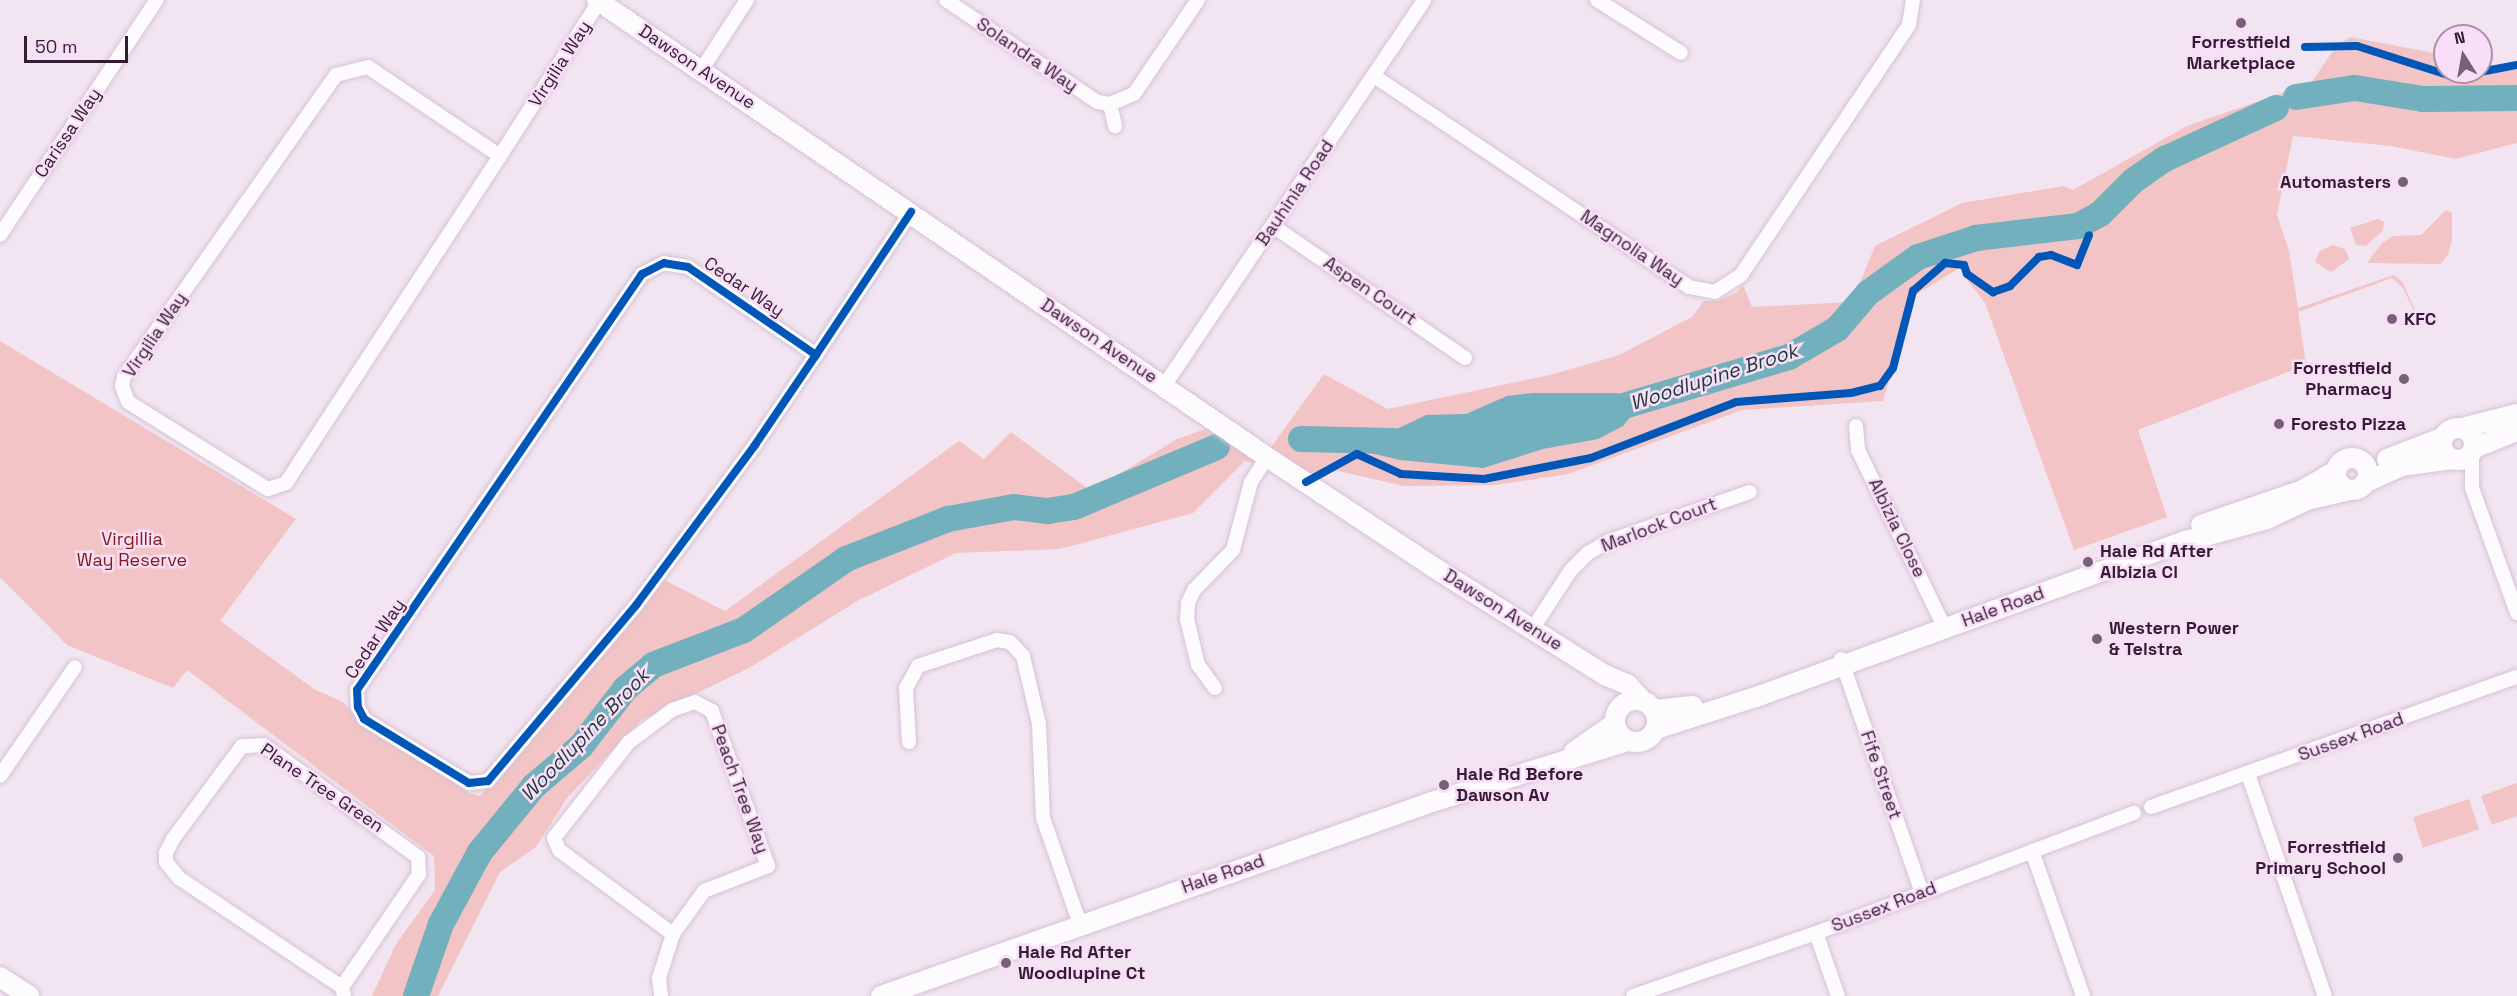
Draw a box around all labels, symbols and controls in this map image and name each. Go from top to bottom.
street label: Solandra Way [972,13,1082,97]
marker: Forrestfield Marketplace [2234,16,2248,30]
street label: Virgilia Way [524,17,596,111]
street label: Dawson Avenue [634,20,760,114]
scale bar [27,24,130,62]
north arrow [2433,24,2493,84]
text: N [2453,26,2467,49]
place label: Forrestfield Marketplace [2187,32,2295,74]
text: 50 m [35,35,77,58]
street label: Carissa Way [30,84,106,182]
street label: Bauhinia Road [1252,136,1338,250]
place label: Automasters [2280,171,2391,193]
marker: Automasters [2396,175,2410,189]
street label: Magnolia Way [1576,206,1688,290]
street label: Cedar Way [700,252,788,322]
street label: Aspen Court [1319,252,1421,330]
street label: Virgilia Way [119,288,191,382]
street label: Dawson Avenue [1036,294,1162,388]
place label: KFC [2404,308,2436,330]
marker: KFC [2385,312,2399,326]
water label: Woodlupine Brook [1627,339,1801,415]
place label: Forrestfield Pharmacy [2293,358,2392,400]
marker: Forrestfield Pharmacy [2397,372,2411,386]
place label: Foresto Pizza [2291,413,2406,435]
marker: Foresto Pizza [2272,417,2286,431]
street label: Albizia Close [1864,475,1930,581]
street label: Marlock Court [1598,493,1720,557]
park label: Virgillia Way Reserve [77,529,187,572]
place label: Hale Rd After Albizia Cl [2100,541,2213,584]
marker: Hale Rd After Albizia Cl [2081,555,2095,569]
street label: Dawson Avenue [1439,565,1567,655]
street label: Hale Road [1959,582,2047,632]
street label: Cedar Way [340,595,410,683]
place label: Western Power & Telstra [2109,618,2239,660]
marker: Western Power & Telstra [2090,632,2104,646]
water label: Woodlupine Brook [516,664,654,806]
street label: Sussex Road [2295,708,2407,766]
street label: Peach Tree Way [707,721,773,857]
street label: Fife Street [1856,728,1906,822]
street label: Plane Tree Green [256,739,388,837]
place label: Hale Rd Before Dawson Av [1456,764,1583,806]
marker: Hale Rd Before Dawson Av [1437,778,1451,792]
place label: Forrestfield Primary School [2255,837,2386,880]
street label: Hale Road [1179,850,1267,898]
marker: Forrestfield Primary School [2391,851,2405,865]
street label: Sussex Road [1829,877,1939,937]
place label: Hale Rd After Woodlupine Ct [1018,942,1146,984]
marker: Hale Rd After Woodlupine Ct [999,956,1013,970]

